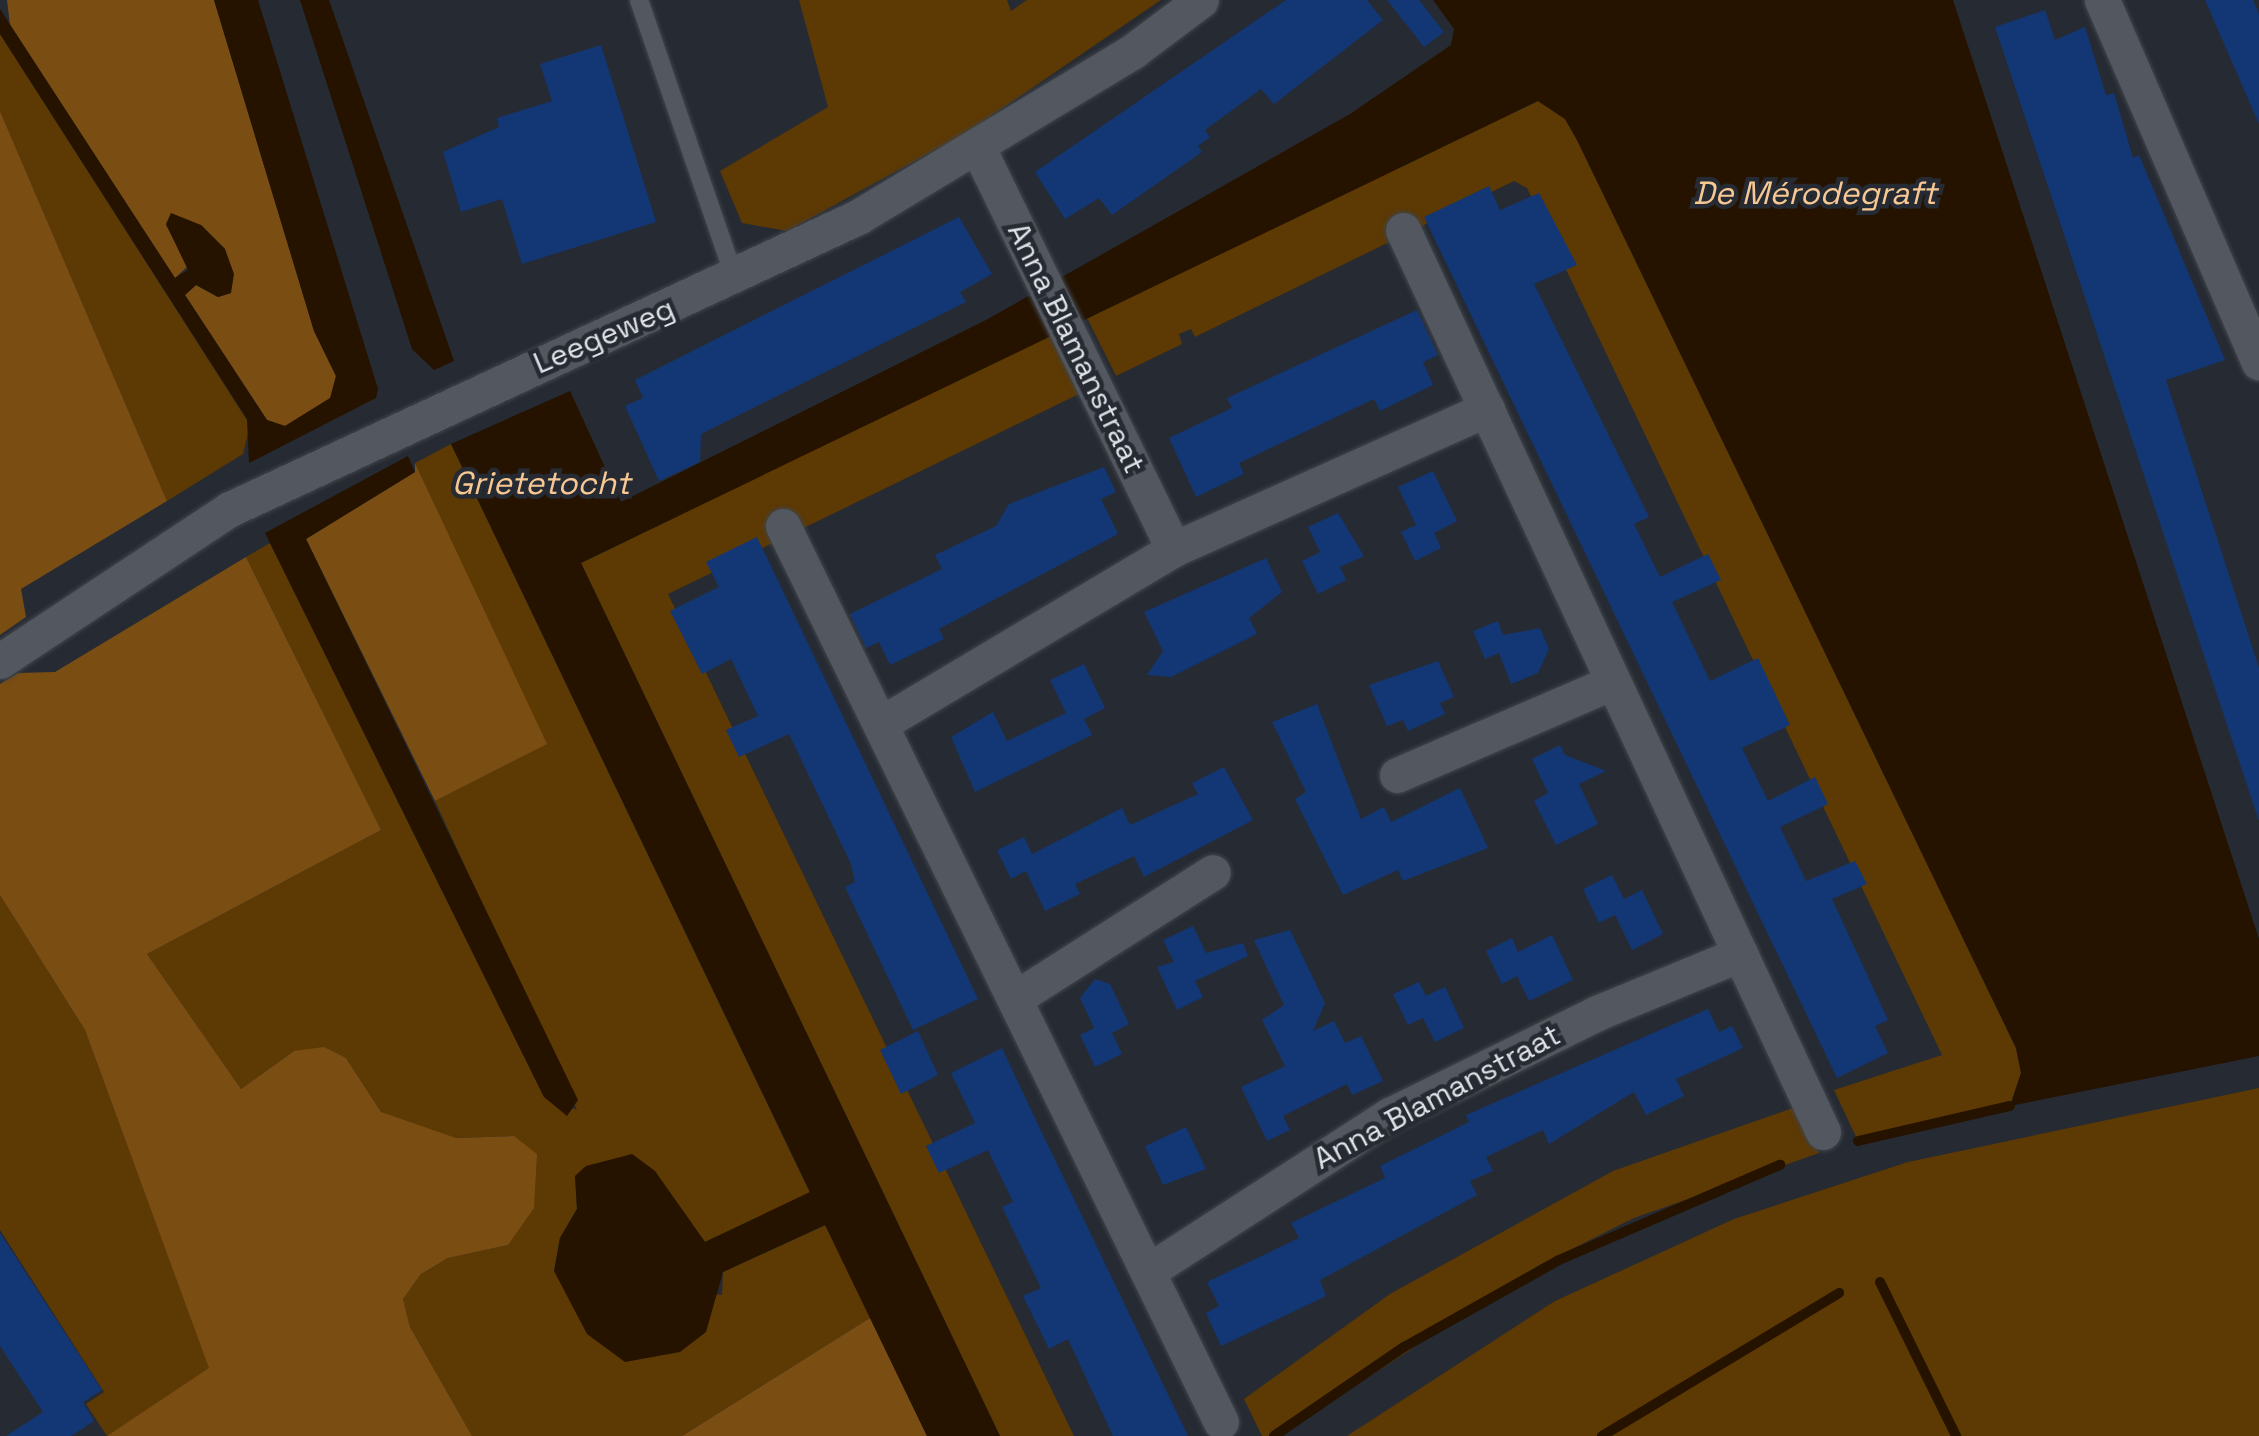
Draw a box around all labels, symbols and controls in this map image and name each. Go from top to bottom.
water label: De Mérodegraft [1693,174,1937,212]
street label: Anna Blamanstraat [1000,217,1152,479]
street label: Leegeweg [528,290,680,382]
water label: Grietetocht [452,464,630,502]
street label: Anna Blamanstraat [1308,1017,1566,1177]

